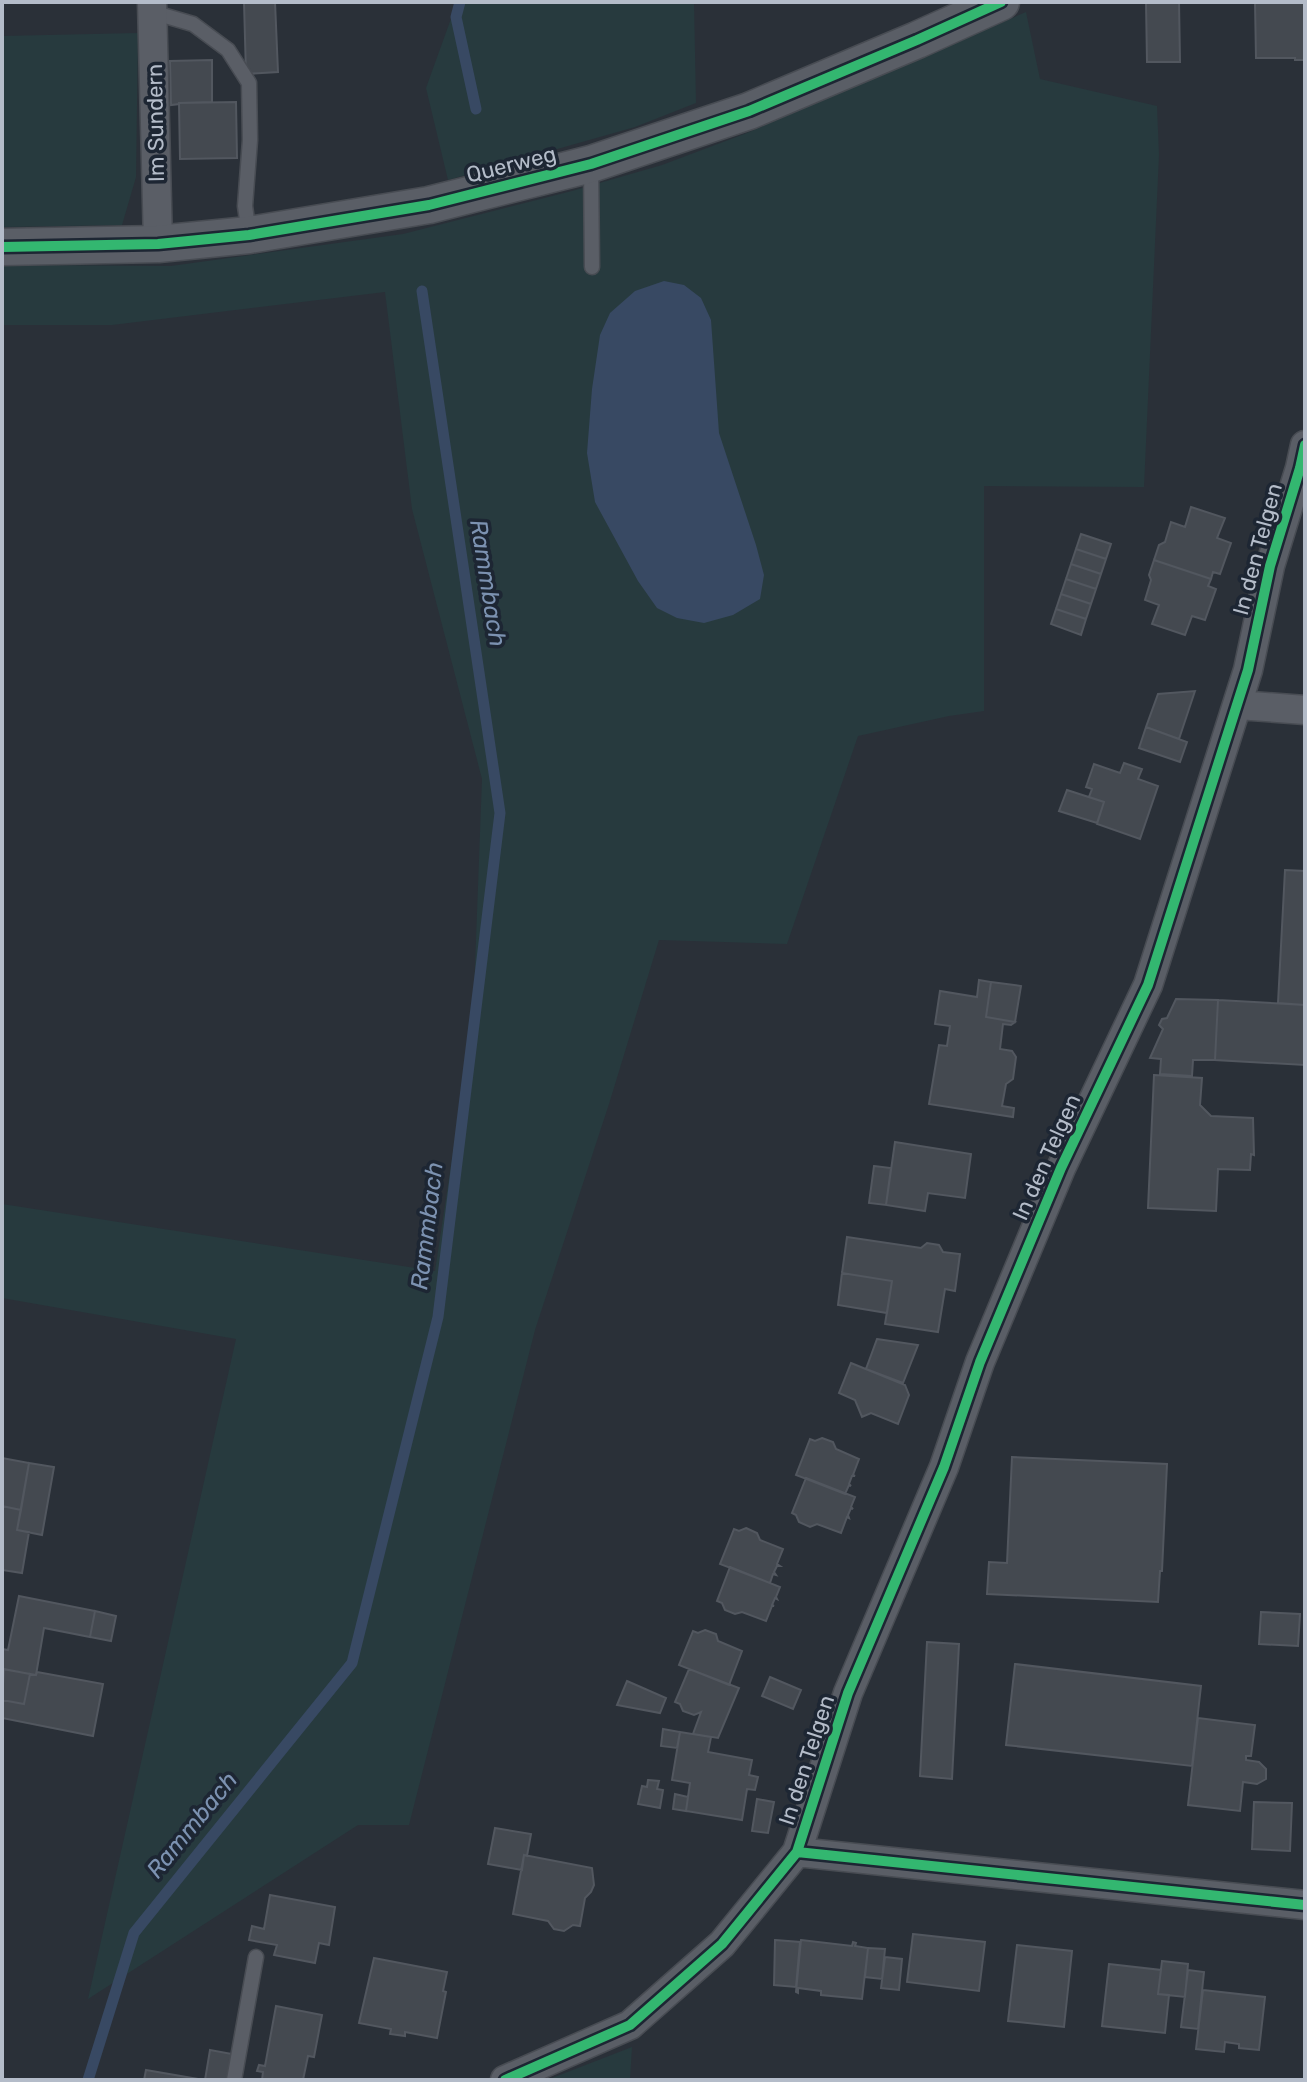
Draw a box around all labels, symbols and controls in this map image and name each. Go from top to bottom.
street label: Im Sundern [141,64,170,182]
street label: Querweg [463,140,559,189]
street label: In den Telgen [1227,480,1288,618]
water label: Rammbach [464,517,512,649]
street label: In den Telgen [1007,1090,1086,1225]
water label: Rammbach [405,1160,449,1292]
street label: In den Telgen [773,1692,840,1829]
water label: Rammbach [141,1766,243,1884]

